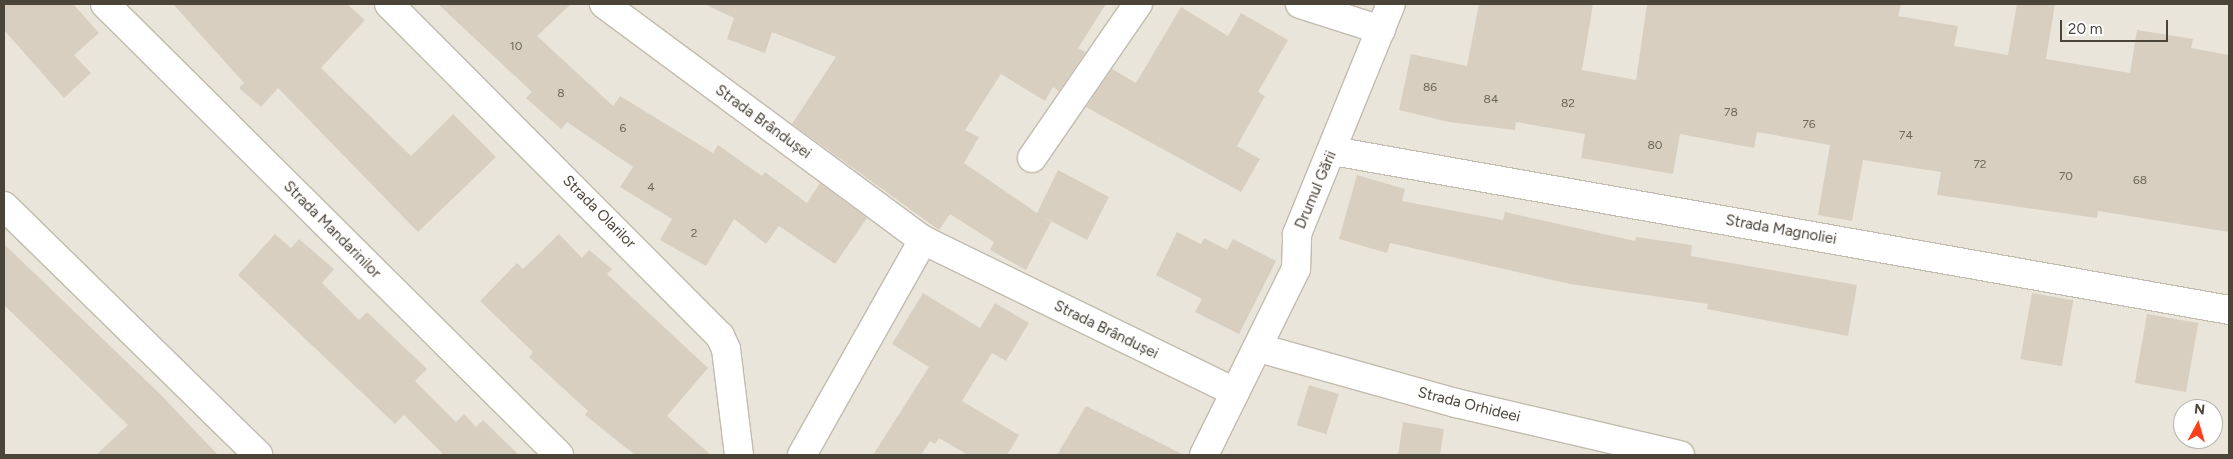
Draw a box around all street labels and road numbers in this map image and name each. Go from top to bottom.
street label: Strada Brândușei [712,81,814,163]
street label: Drumul Gării [1292,148,1340,232]
street label: Strada Olarilor [559,172,639,252]
street label: Strada Mandarinilor [280,178,384,282]
street label: Strada Magnoliei [1724,211,1838,249]
street label: Strada Brândușei [1051,297,1161,363]
street label: Strada Orhideei [1416,384,1522,426]

